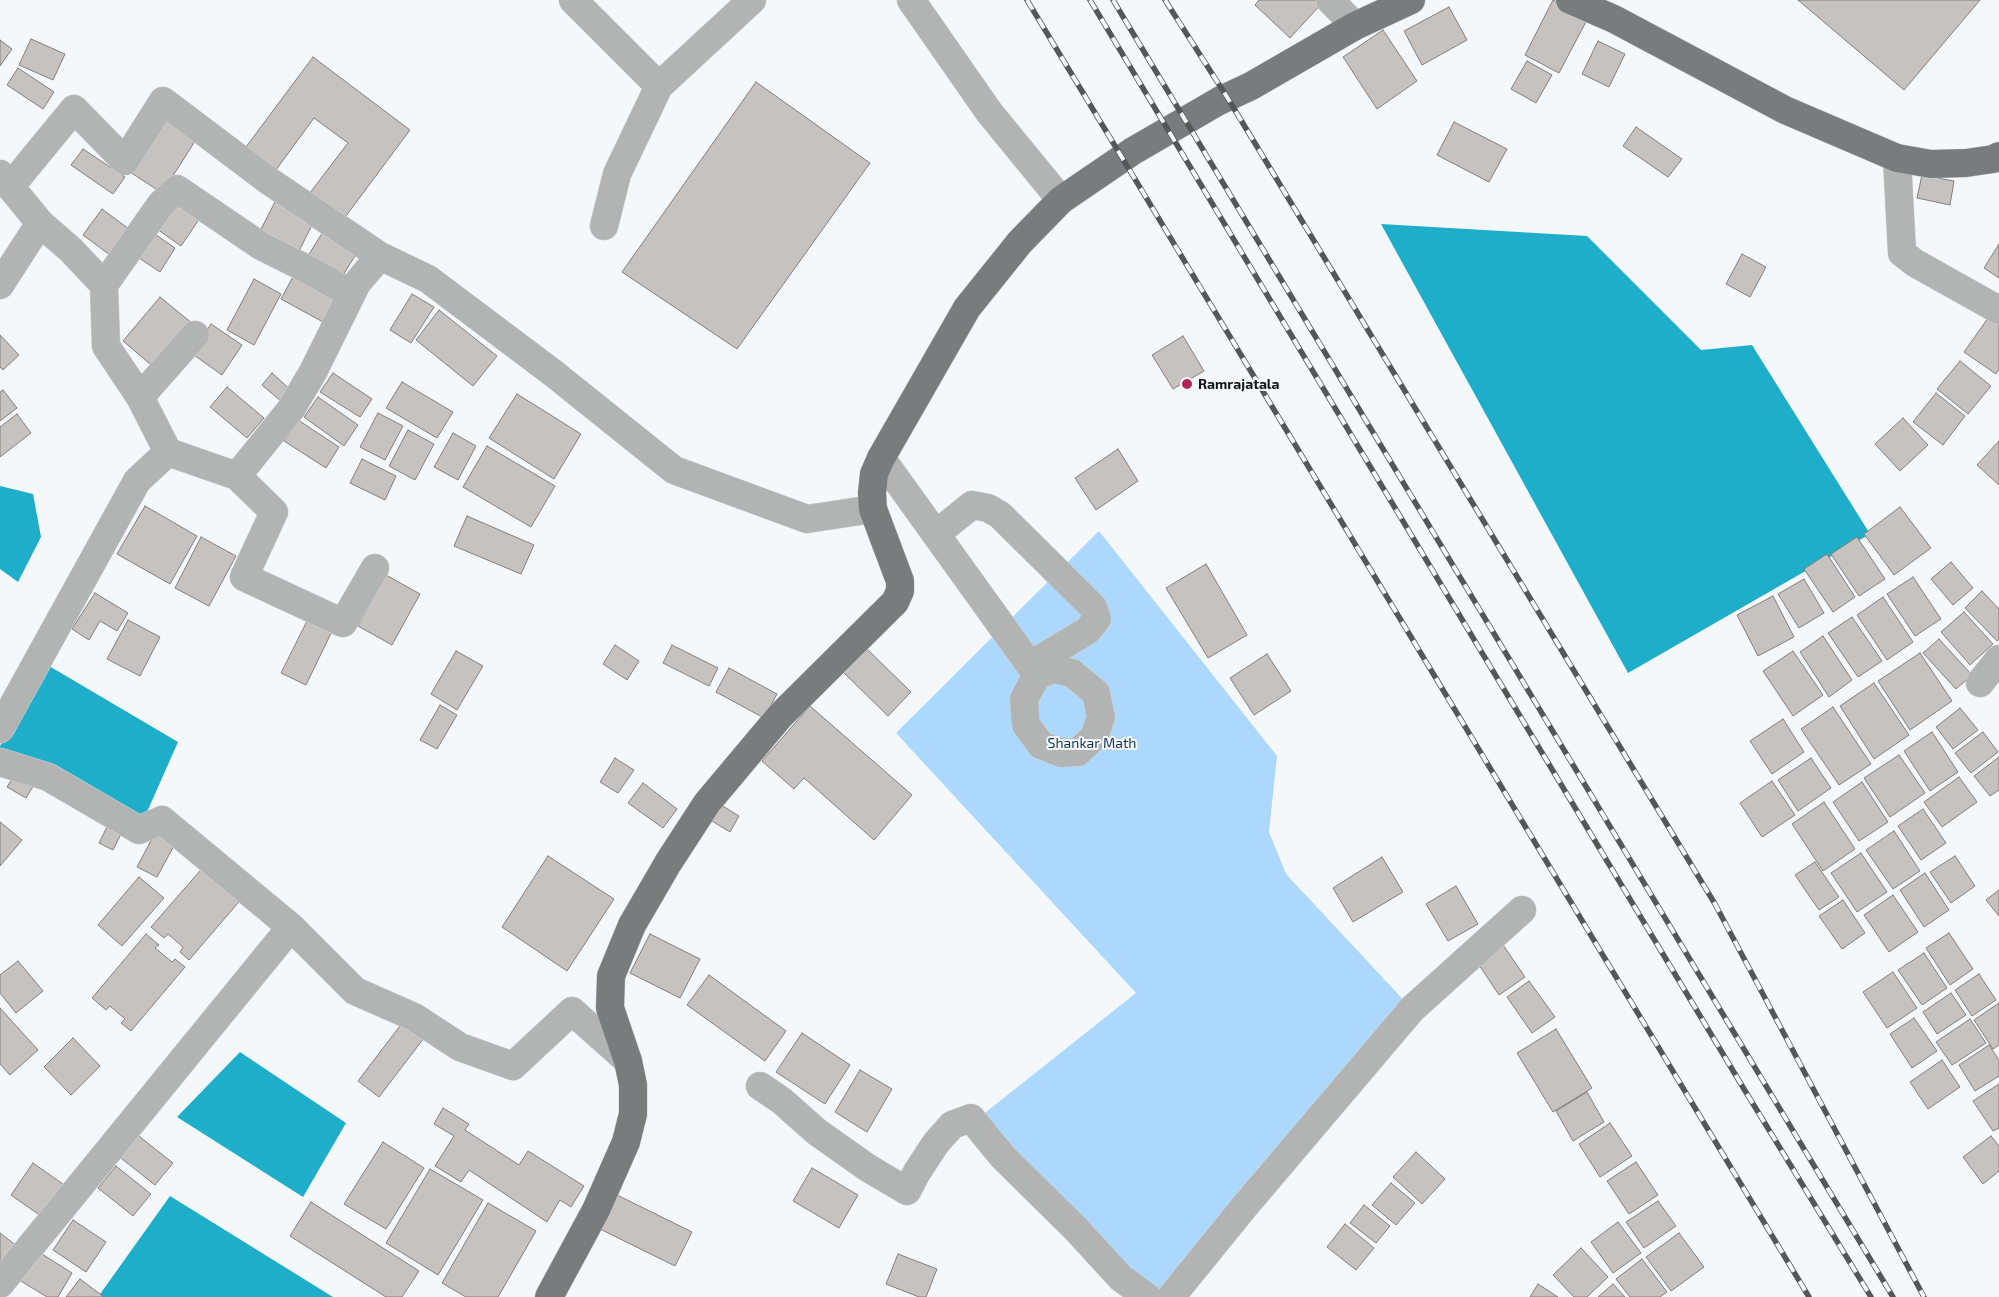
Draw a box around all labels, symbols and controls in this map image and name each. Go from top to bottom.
place label: Ramrajatala [1198,376,1279,392]
marker: Ramrajatala [1180,377,1194,391]
park label: Shankar Math [1048,735,1136,751]

